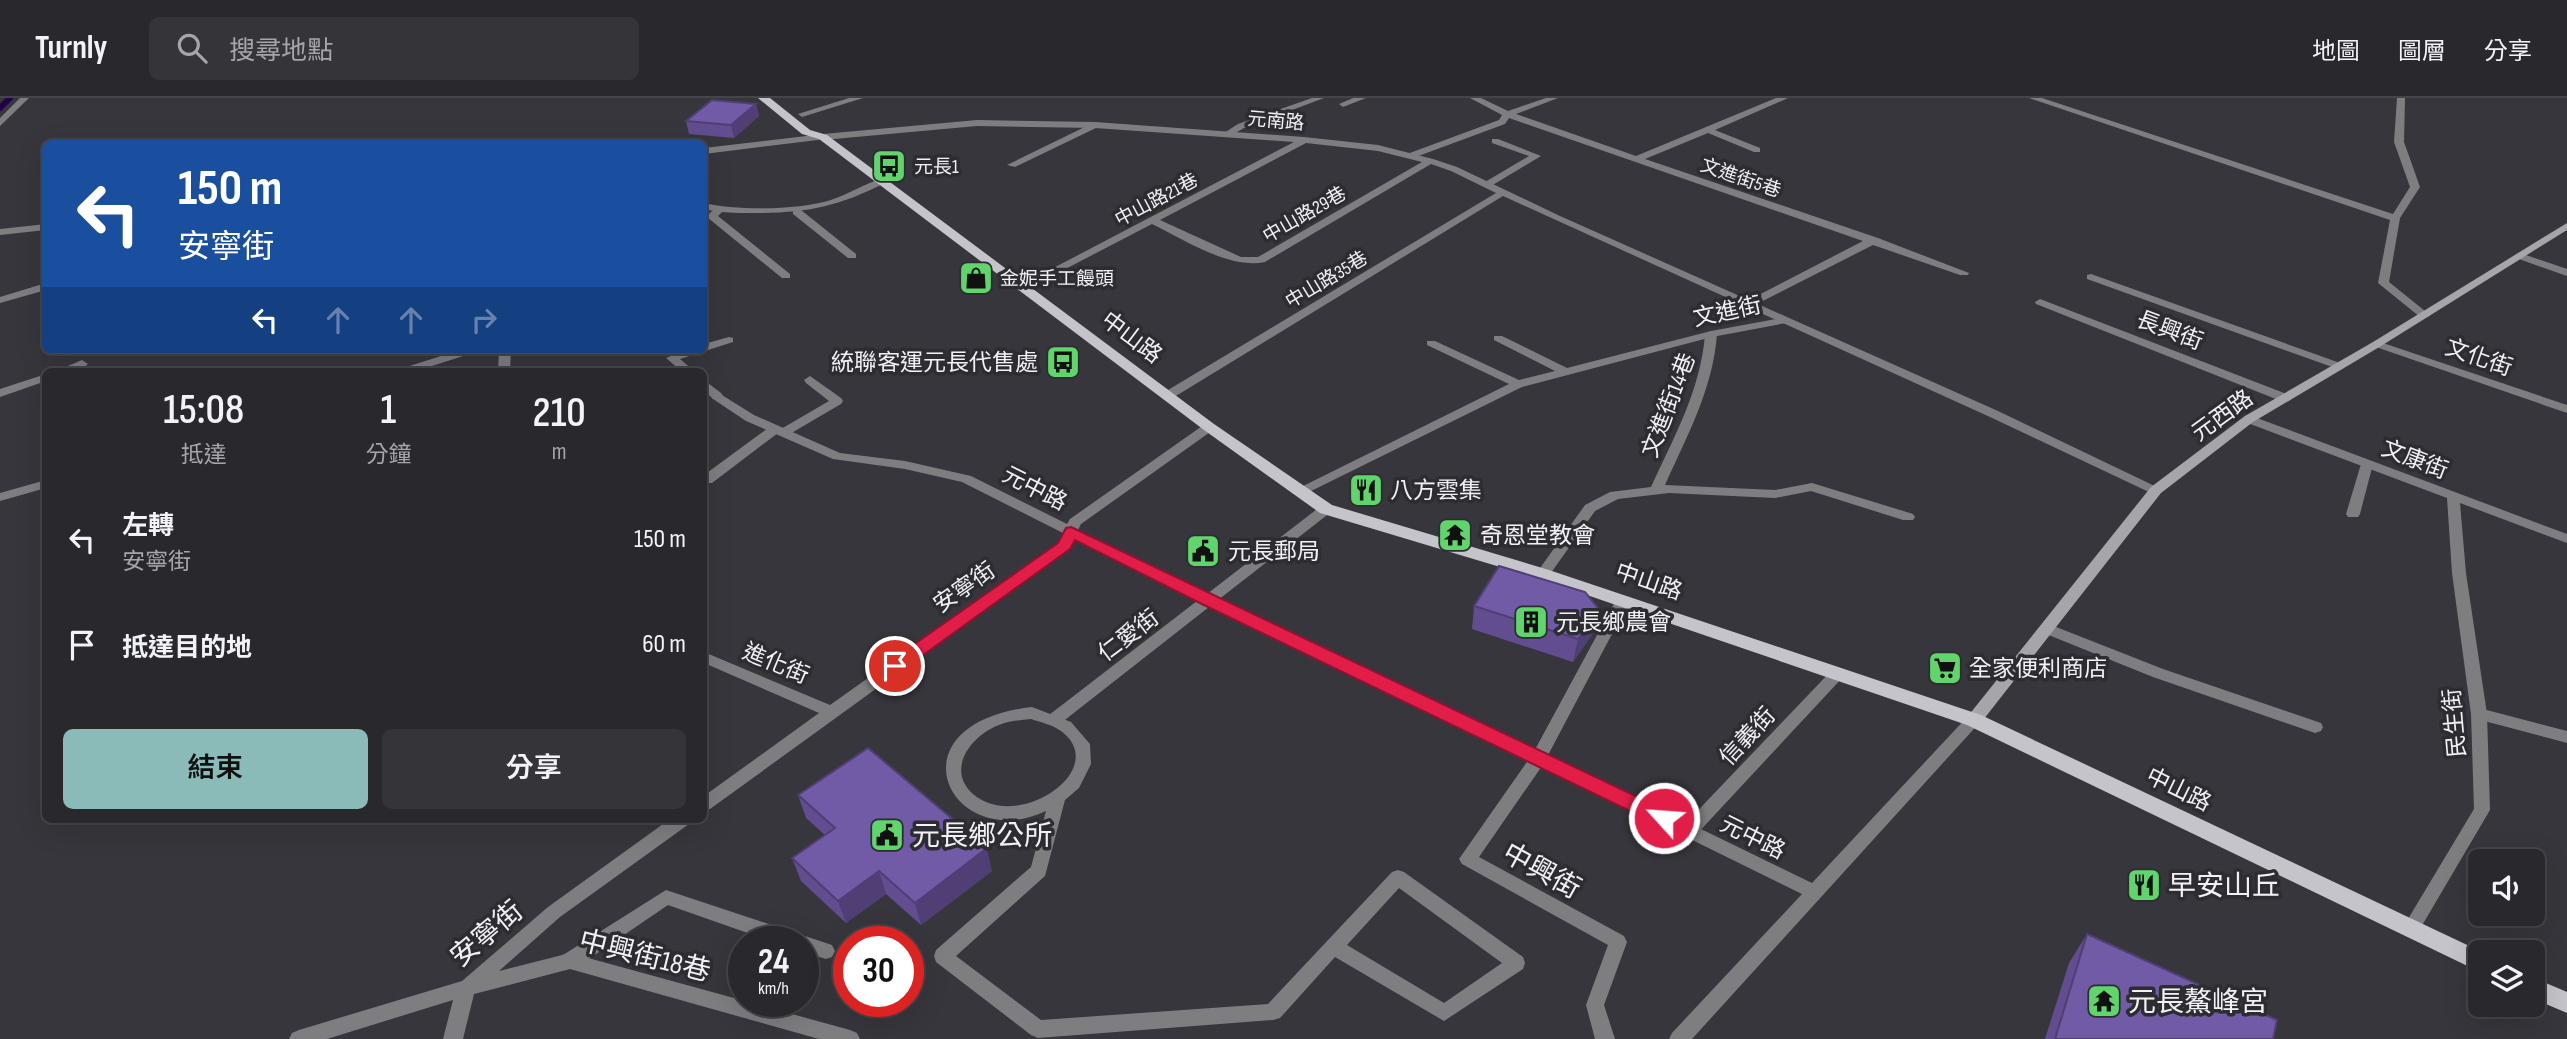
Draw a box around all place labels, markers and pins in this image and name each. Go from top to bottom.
bus stop icon: 元長1 [870,147,908,185]
place label: 元長1 [914,156,959,179]
shop icon: 金妮手工饅頭 [957,259,995,297]
place label: 金妮手工饅頭 [1000,268,1114,291]
bus stop icon: 統聯客運元長代售處 [1044,343,1082,381]
place label: 統聯客運元長代售處 [831,349,1038,377]
restaurant icon: 八方雲集 [1347,471,1385,509]
place label: 八方雲集 [1390,477,1482,505]
temple icon: 奇恩堂教會 [1436,516,1474,554]
place label: 奇恩堂教會 [1480,522,1595,550]
public building icon: 元長郵局 [1184,532,1222,570]
place label: 元長郵局 [1228,538,1320,566]
building icon: 元長鄉農會 [1512,603,1550,641]
place label: 元長鄉農會 [1556,609,1671,637]
pin [865,636,925,696]
supermarket icon: 全家便利商店 [1926,649,1964,687]
place label: 全家便利商店 [1969,655,2107,683]
public building icon: 元長鄉公所 [868,816,906,854]
place label: 元長鄉公所 [912,820,1052,853]
restaurant icon: 早安山丘 [2125,866,2163,904]
place label: 早安山丘 [2168,870,2280,903]
temple icon: 元長鰲峰宮 [2085,982,2123,1020]
place label: 元長鰲峰宮 [2128,986,2268,1019]

